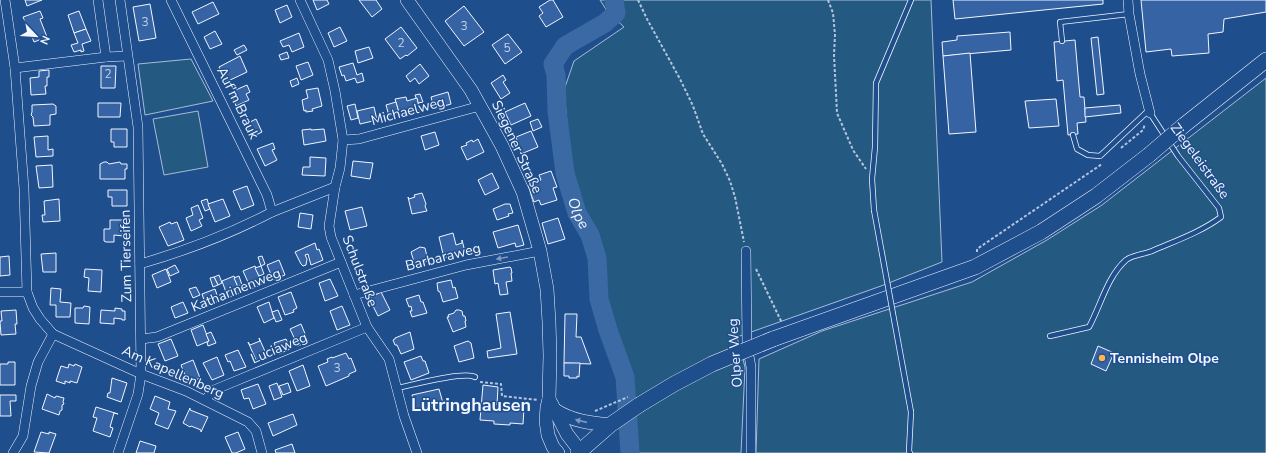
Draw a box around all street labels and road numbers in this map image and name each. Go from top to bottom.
street label: Auf'm Brauk [212,64,264,143]
street label: Michaelweg [369,92,447,130]
street label: Siegener Straße [487,97,547,197]
street label: Ziegeleistraße [1166,119,1234,203]
street label: Zum Tierseifen [116,209,136,303]
street label: Schulstraße [338,233,382,309]
street label: Barbaraweg [403,238,483,276]
street label: Katharinenweg [188,263,284,317]
street label: Olper Weg [723,318,747,388]
street label: Luciaweg [248,328,310,368]
street label: Am Kapellenberg [119,341,227,403]

